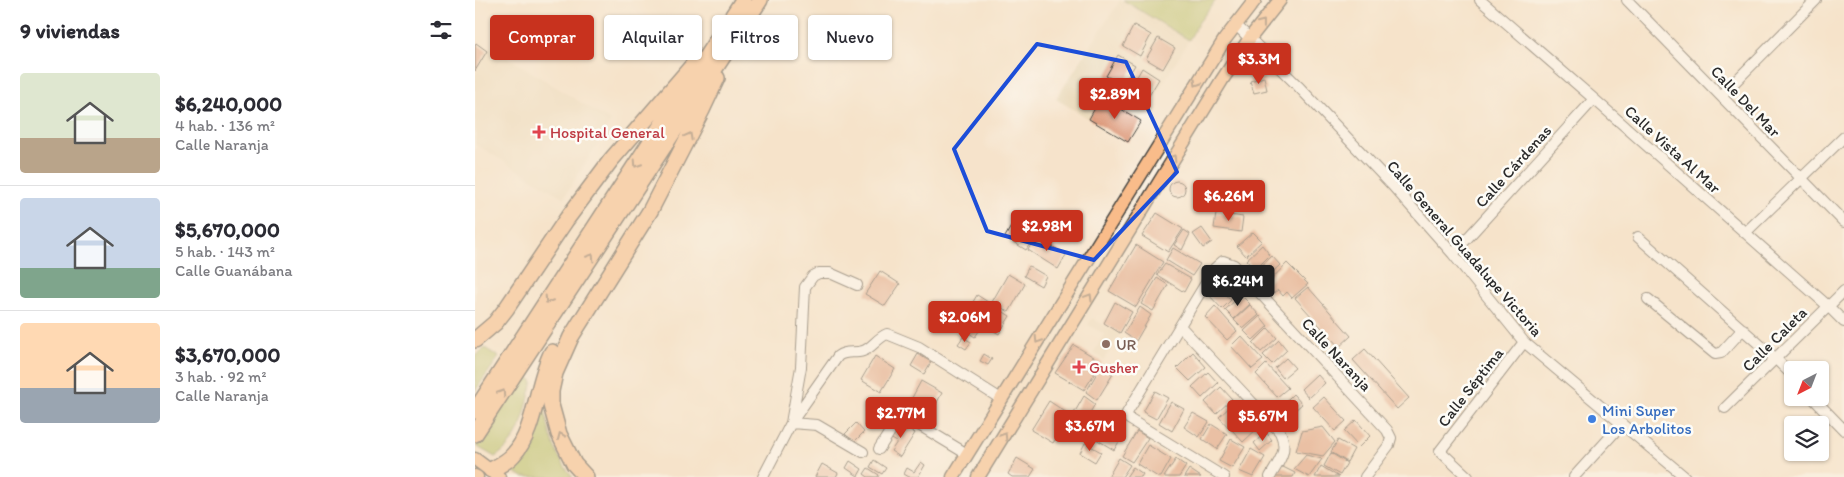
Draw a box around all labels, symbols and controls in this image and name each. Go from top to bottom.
chip: Comprar [490,15,594,60]
chip: Alquilar [604,15,702,60]
chip: Filtros [712,15,798,60]
chip: Nuevo [808,15,892,60]
icon: filters [427,16,455,44]
text: 9 viviendas [20,18,120,43]
one-way arrow [1257,19,1266,28]
pin: $3.3M [1224,42,1294,85]
text: $3.3M [1238,49,1280,68]
street label: Calle Del Mar [1707,62,1785,142]
pin: $2.89M [1074,78,1156,120]
one-way arrow [1194,78,1204,87]
text: $2.89M [1090,84,1140,103]
text: $6,240,000 [175,91,282,116]
icon: home [60,93,120,153]
street label: Calle Vista Al Mar [1621,101,1725,198]
text: 4 hab. · 136 m² [175,116,275,135]
street label: Calle Cárdenas [1471,121,1555,212]
place label: Hospital General [550,123,665,142]
marker: Hospital General [532,125,546,139]
one-way arrow [683,132,693,141]
text: Calle Naranja [175,135,269,154]
one-way arrow [1167,155,1177,164]
street label: Calle General Guadalupe Victoria [1383,156,1546,340]
one-way arrow [634,158,643,168]
pin: $6.26M [1188,180,1270,222]
text: $6.26M [1204,186,1254,205]
pin: $2.98M [1006,210,1088,252]
text: $2.98M [1022,216,1072,235]
text: $5,670,000 [175,217,280,242]
icon: home [60,218,120,278]
text: 5 hab. · 143 m² [175,242,275,261]
one-way arrow [585,254,594,263]
text: Calle Guanábana [175,261,293,280]
pin: $6.24M [1197,264,1279,307]
text: $6.24M [1212,271,1264,290]
one-way arrow [545,294,554,304]
one-way arrow [1082,294,1092,303]
pin: $2.06M [924,300,1006,343]
street label: Calle Caleta [1738,303,1811,376]
text: $2.06M [939,307,991,326]
street label: Calle Naranja [1298,314,1376,395]
one-way arrow [1034,335,1044,344]
place label: UR [1116,335,1137,354]
marker: UR [1100,338,1112,350]
text: $3,670,000 [175,342,280,367]
icon: home [60,343,120,403]
street label: Calle Séptima [1434,343,1508,431]
place label: Gusher [1089,358,1139,377]
marker: Gusher [1073,361,1085,373]
north arrow [1784,361,1829,406]
map controls [1784,361,1829,461]
text: 3 hab. · 92 m² [175,367,266,386]
text: Calle Naranja [175,386,269,405]
one-way arrow [495,390,505,399]
pin: $2.77M [860,396,942,439]
pin: $5.67M [1222,400,1304,442]
place label: Mini Super Los Arbolitos [1602,401,1692,438]
text: $2.77M [877,403,925,422]
text: $5.67M [1238,406,1288,425]
pin: $3.67M [1049,410,1131,452]
marker: Mini Super Los Arbolitos [1586,413,1598,425]
text: $3.67M [1065,416,1115,435]
button: layers [1784,416,1829,461]
one-way arrow [556,432,567,441]
one-way arrow [998,432,1007,441]

